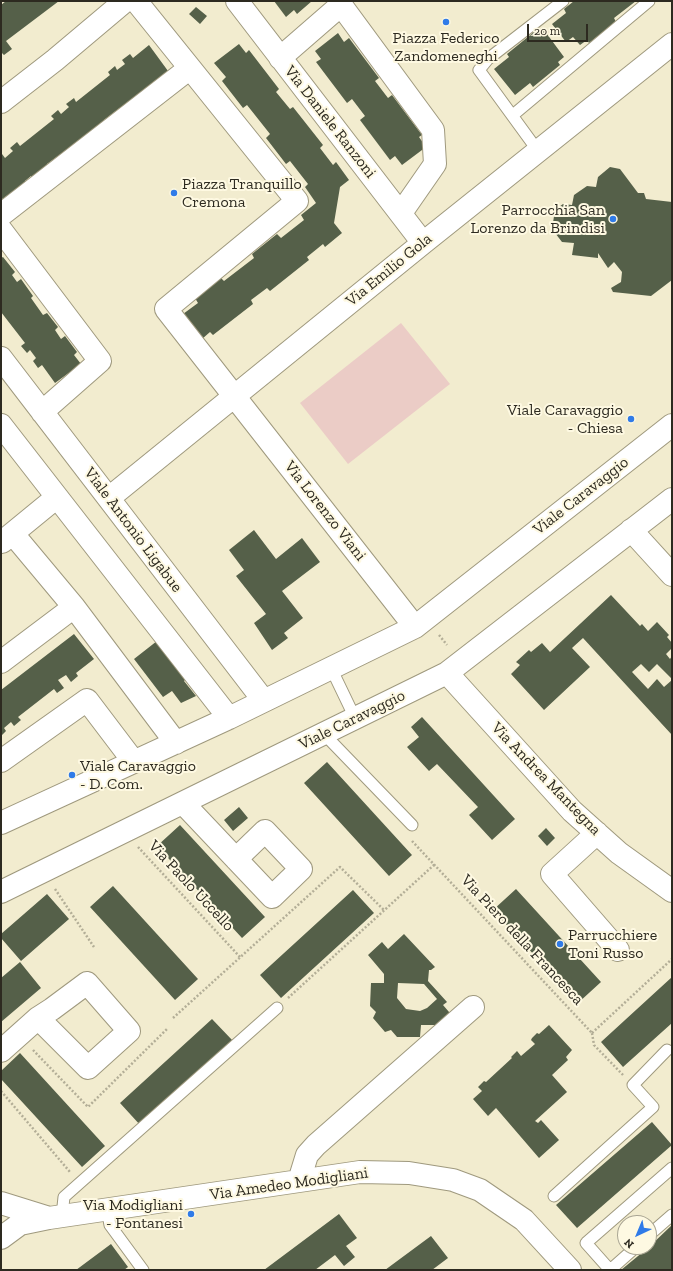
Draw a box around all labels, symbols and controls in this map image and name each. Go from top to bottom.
scale bar [529,16,590,42]
marker: Piazza Federico Zandomeneghi [441,17,451,27]
text: 20 m [534,24,560,38]
place label: Piazza Federico Zandomeneghi [393,28,499,66]
street label: Via Daniele Ranzoni [280,62,380,182]
place label: Piazza Tranquillo Cremona [182,174,302,212]
marker: Piazza Tranquillo Cremona [169,188,179,198]
place label: Parrocchia San Lorenzo da Brindisi [470,200,605,238]
marker: Parrocchia San Lorenzo da Brindisi [608,214,618,224]
street label: Via Emilio Gola [342,229,436,311]
place label: Viale Caravaggio - Chiesa [507,400,623,438]
marker: Viale Caravaggio - Chiesa [626,414,636,424]
street label: Viale Caravaggio [529,453,633,539]
street label: Via Lorenzo Viani [280,457,370,565]
street label: Viale Antonio Ligabue [80,464,186,596]
street label: Viale Caravaggio [296,686,408,754]
street label: Via Andrea Mantegna [487,718,605,840]
place label: Viale Caravaggio - D. Com. [80,756,196,794]
marker: Viale Caravaggio - D. Com. [67,770,77,780]
street label: Via Paolo Uccello [144,837,238,935]
street label: Via Piero della Francesca [457,871,587,1009]
place label: Parrucchiere Toni Russo [568,925,657,963]
marker: Parrucchiere Toni Russo [555,939,565,949]
street label: Via Amedeo Modigliani [209,1163,369,1205]
place label: Via Modigliani - Fontanesi [83,1195,183,1233]
marker: Via Modigliani - Fontanesi [186,1209,196,1219]
north arrow [617,1215,657,1255]
text: N [621,1236,637,1251]

